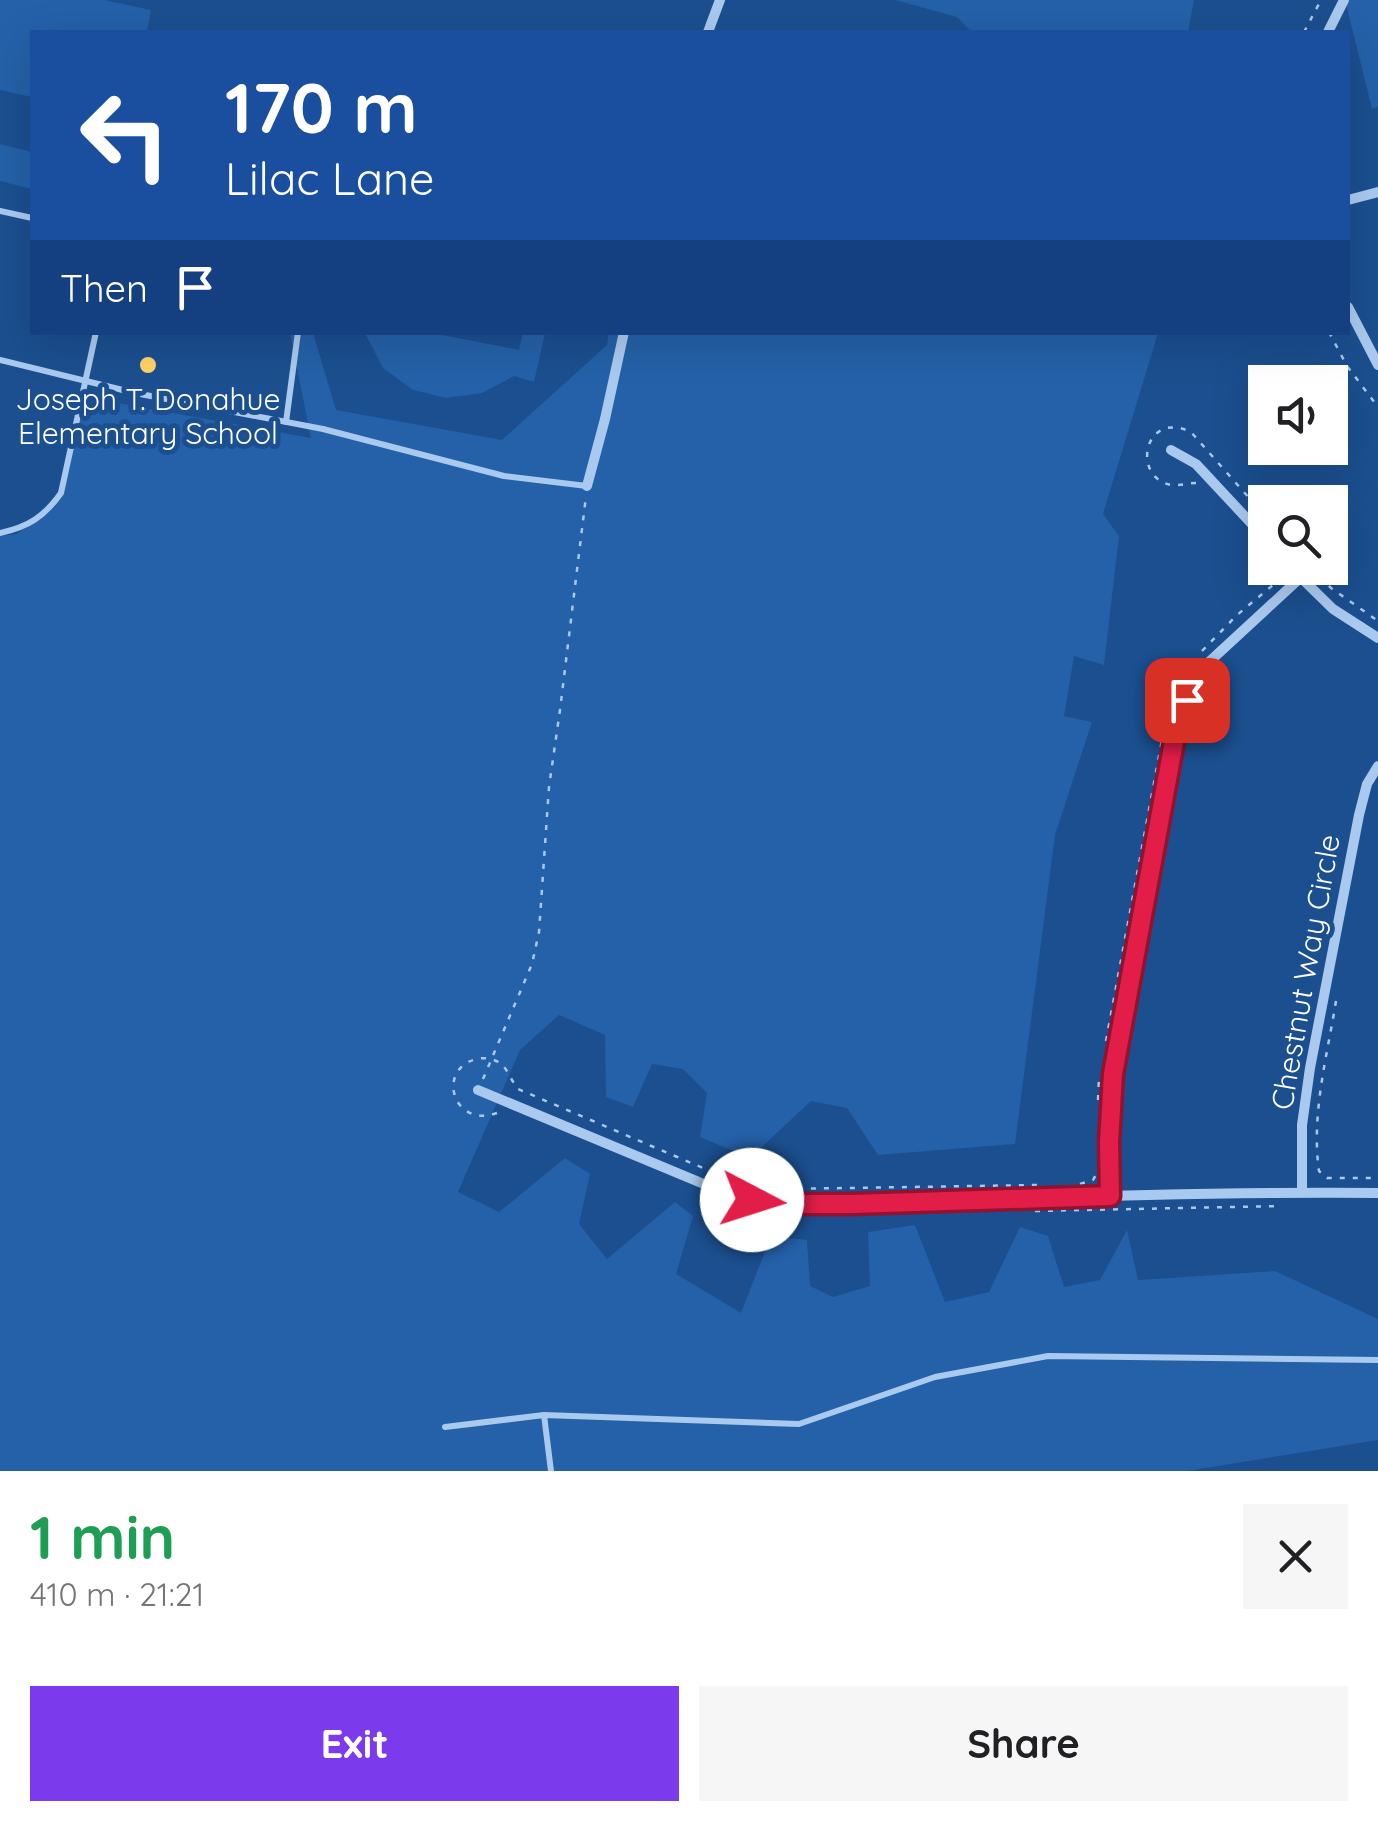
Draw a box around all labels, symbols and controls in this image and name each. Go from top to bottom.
text: 170 m [225,63,418,151]
icon: left [60,70,190,200]
text: Lilac Lane [225,150,434,206]
icon: arrive [168,260,223,315]
text: Then [60,264,148,312]
marker: Joseph T. Donahue Elementary School [137,354,159,376]
map controls [1248,365,1348,585]
button: sound [1248,365,1348,465]
place label: Joseph T. Donahue Elementary School [16,380,280,452]
button: search [1248,485,1348,585]
pin [1145,658,1230,743]
icon: arrive [1160,673,1215,728]
street label: Chestnut Way Circle [1262,831,1348,1113]
position arrow [700,1148,804,1252]
text: 1 min [30,1499,175,1574]
button: close [1243,1504,1348,1609]
text: 410 m · 21:21 [30,1574,204,1614]
button: Exit [30,1686,679,1801]
button: Share [699,1686,1348,1801]

